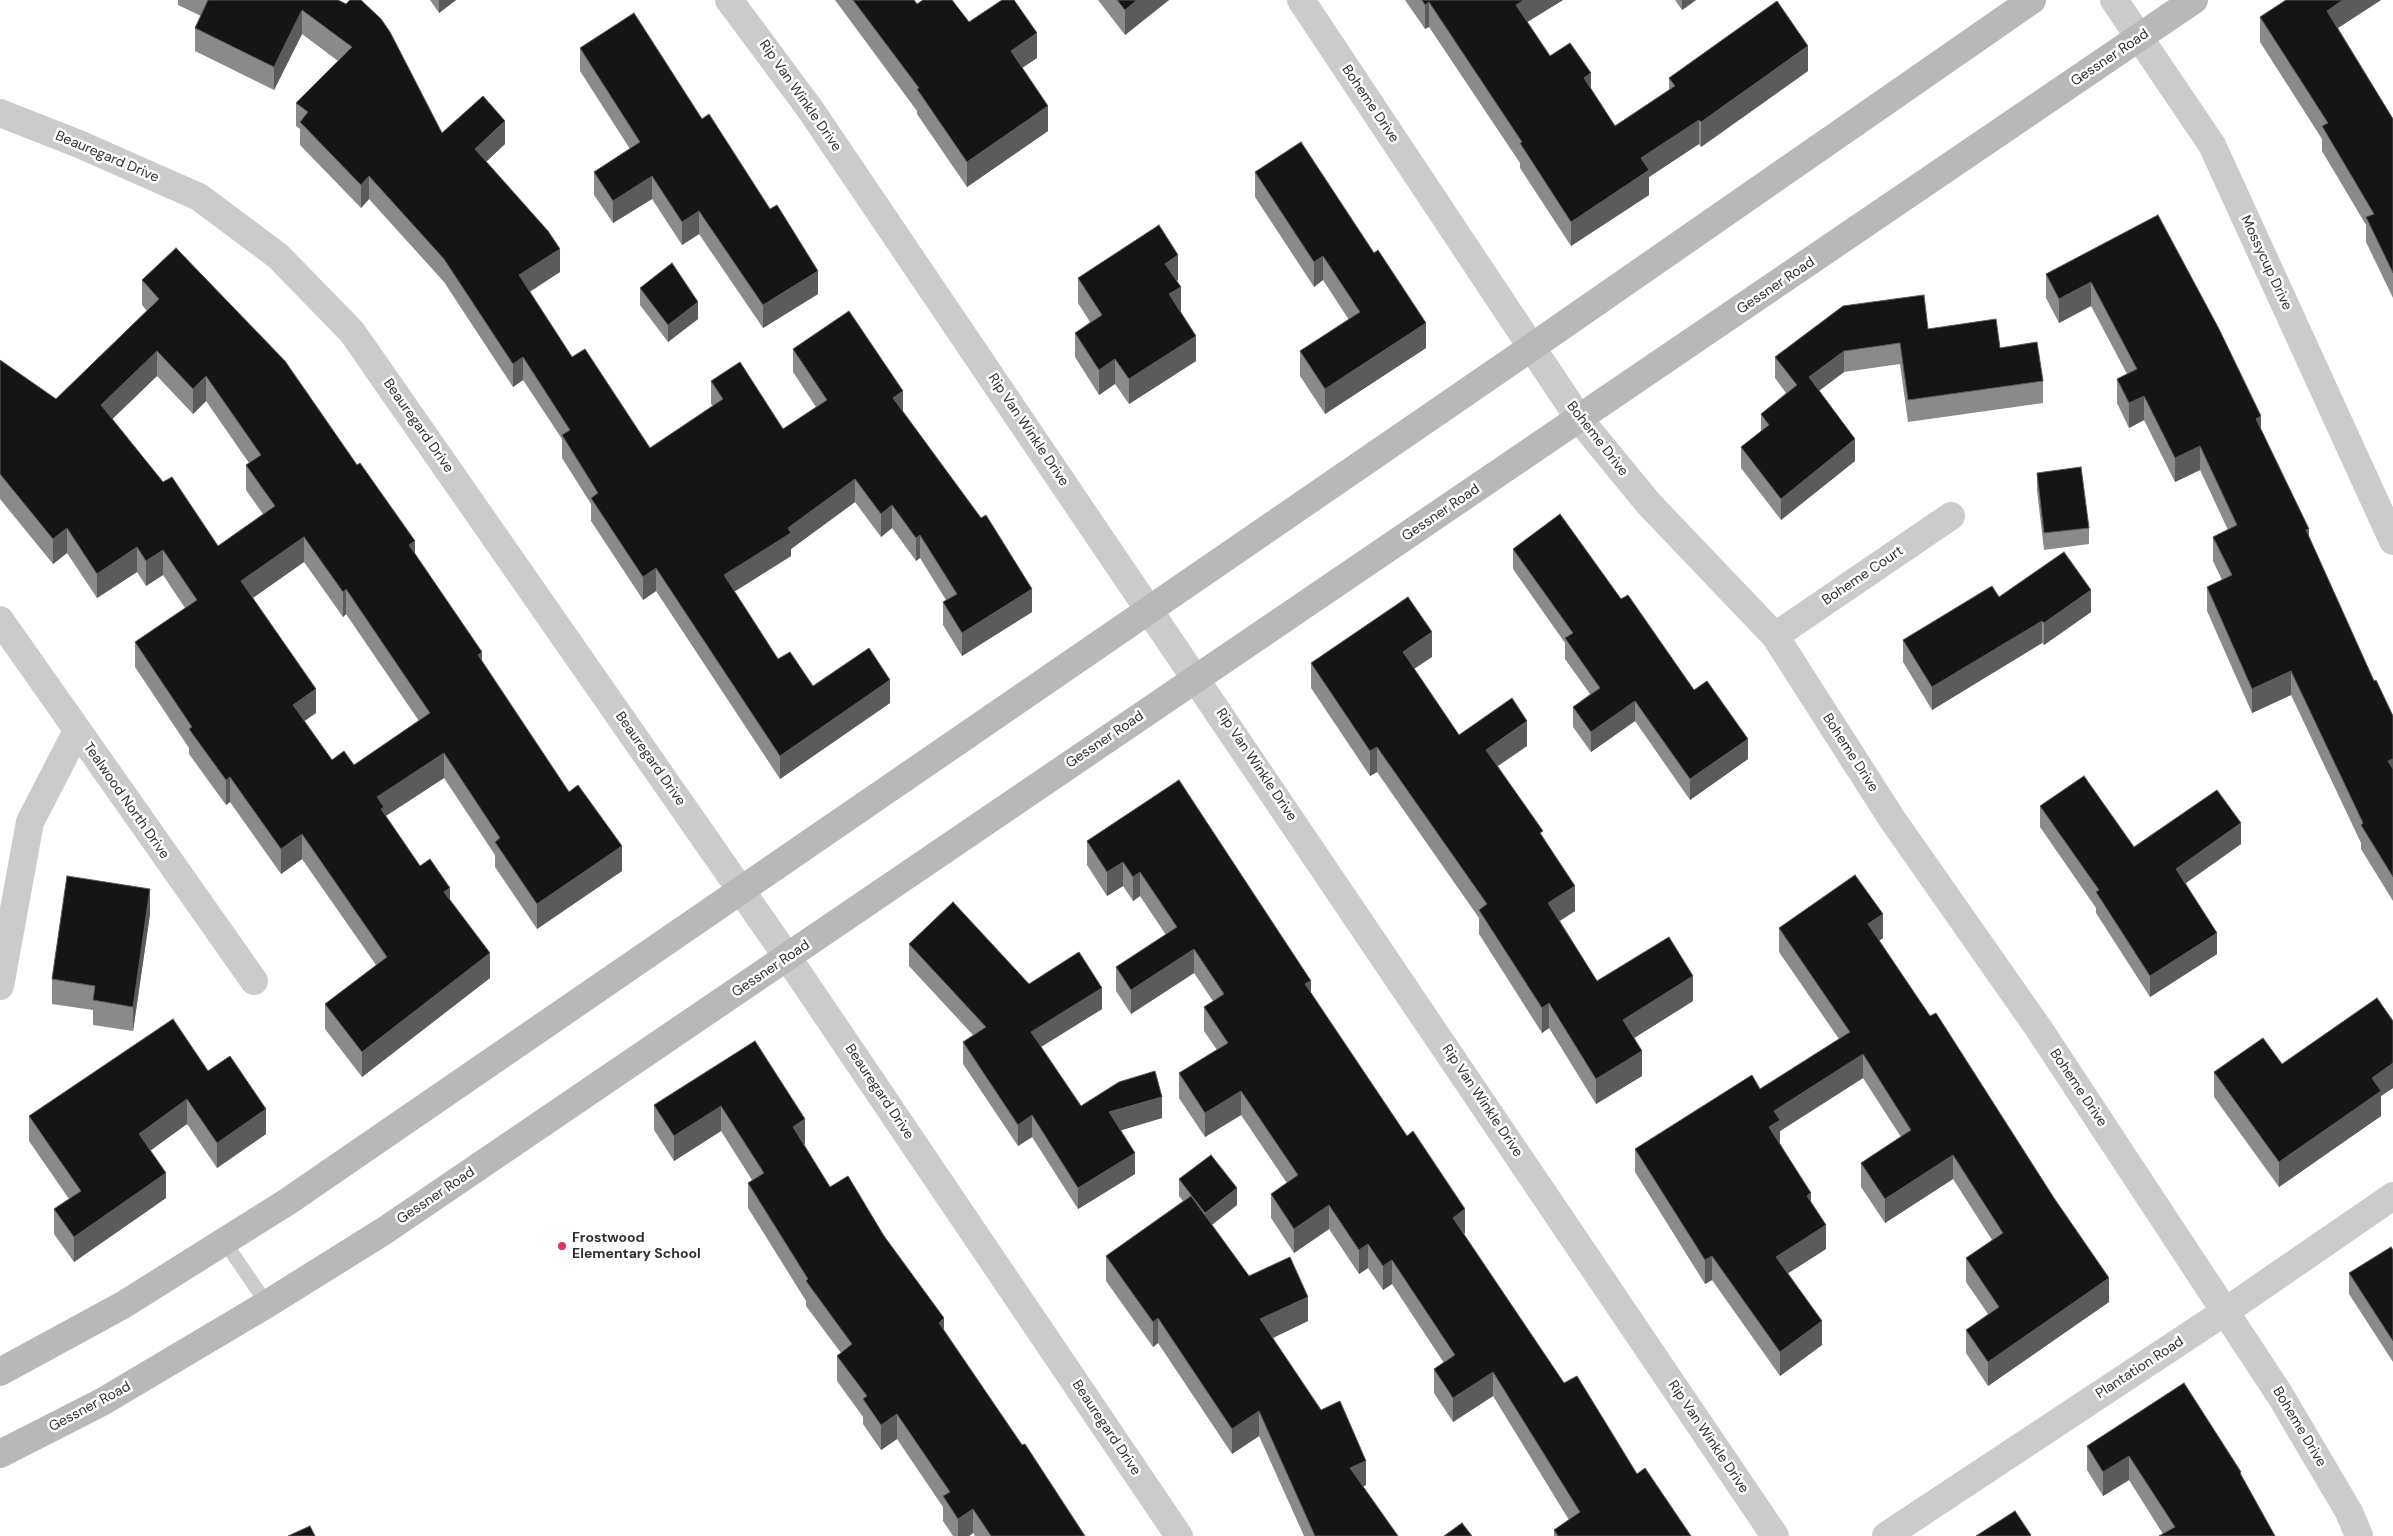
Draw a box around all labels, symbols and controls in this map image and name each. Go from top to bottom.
street label: Gessner Road [2068,26,2152,90]
street label: Rip Van Winkle Drive [755,37,845,155]
street label: Boheme Drive [1338,62,1402,146]
street label: Beauregard Drive [53,128,161,186]
street label: Mossycup Drive [2237,213,2295,313]
street label: Gessner Road [1734,254,1818,318]
street label: Rip Van Winkle Drive [984,371,1072,489]
street label: Beauregard Drive [379,376,457,476]
street label: Boheme Drive [1563,398,1631,480]
street label: Gessner Road [1399,481,1483,545]
street label: Boheme Court [1819,543,1907,609]
street label: Rip Van Winkle Drive [1212,706,1300,824]
street label: Gessner Road [1063,708,1147,772]
street label: Beauregard Drive [611,709,689,809]
street label: Boheme Drive [1818,711,1882,795]
street label: Tealwood North Drive [79,740,173,862]
street label: Gessner Road [729,937,813,1001]
street label: Beauregard Drive [841,1041,917,1143]
street label: Rip Van Winkle Drive [1438,1042,1526,1160]
street label: Boheme Drive [2046,1046,2110,1130]
street label: Gessner Road [394,1164,478,1228]
place label: Frostwood Elementary School [572,1230,701,1262]
marker: Frostwood Elementary School [556,1240,568,1252]
street label: Plantation Road [2093,1333,2187,1403]
street label: Beauregard Drive [1068,1377,1144,1479]
street label: Gessner Road [46,1378,134,1436]
street label: Rip Van Winkle Drive [1664,1378,1752,1496]
street label: Boheme Drive [2269,1384,2329,1470]

